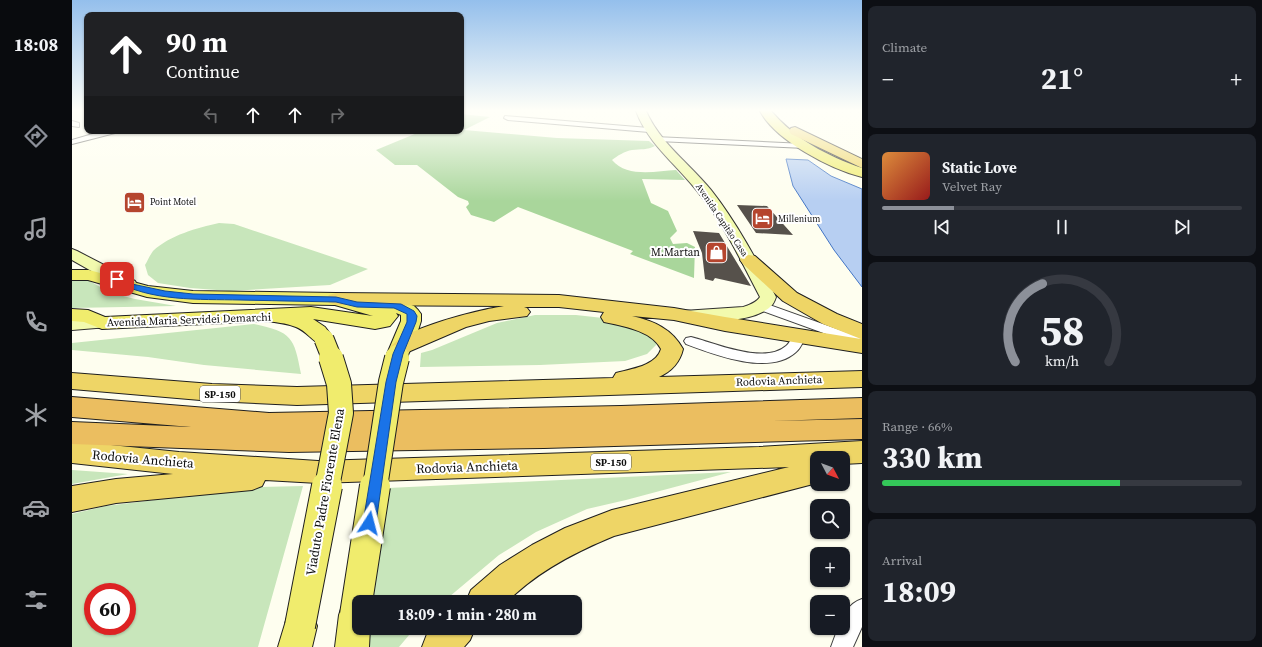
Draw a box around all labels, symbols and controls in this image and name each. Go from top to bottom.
text: 90 m [166,23,228,61]
icon: ahead [100,28,152,80]
text: 18:08 [14,32,58,57]
text: Climate [882,39,927,56]
text: 21° [1041,58,1083,99]
text: Continue [166,59,240,84]
text: − [882,64,894,94]
text: + [1230,64,1242,94]
icon: left [200,104,222,126]
icon: ahead [242,104,264,126]
icon: ahead [284,104,306,126]
icon: right [326,104,348,126]
icon: directions [22,122,50,150]
text: Static Love [942,157,1017,178]
text: Velvet Ray [942,178,1002,195]
street label: Avenida Capitão Casa [693,181,751,259]
hotel icon: Point Motel [121,189,147,215]
place label: Point Motel [150,196,196,208]
hotel icon: Millenium [750,206,776,232]
place label: Millenium [778,213,820,225]
icon: music [22,215,50,243]
icon: previous [931,216,953,238]
icon: pause [1051,216,1073,238]
icon: next [1171,216,1193,238]
shop icon: M.Martan [703,239,729,265]
place label: M.Martan [651,245,700,260]
pin [100,262,134,296]
icon: arrive [106,268,128,290]
text: 58 [1039,301,1085,358]
icon: phone [22,308,50,336]
street label: Avenida Maria Servidei Demarchi [107,310,271,330]
text: km/h [1045,350,1079,370]
street label: Rodovia Anchieta [736,372,823,390]
road number: SP-150 [200,386,240,402]
icon: climate [22,401,50,429]
street label: Viaduto Padre Fiorente Elena [302,407,348,577]
text: Range · 66% [882,418,953,435]
text: 330 km [882,437,982,478]
street label: Rodovia Anchieta [91,446,195,472]
north arrow [810,451,850,491]
map controls [810,451,850,635]
road number: SP-150 [591,454,631,470]
street label: Rodovia Anchieta [416,457,519,477]
icon: car [22,494,50,522]
button: search [810,499,850,539]
position arrow [348,502,390,544]
button: + [810,547,850,587]
text: Arrival [882,552,922,569]
text: 18:09 [882,571,956,612]
speed limit sign: 60 [84,583,136,635]
icon: filters [22,586,50,614]
button: − [810,595,850,635]
text: 18:09 · 1 min · 280 m [398,604,537,625]

